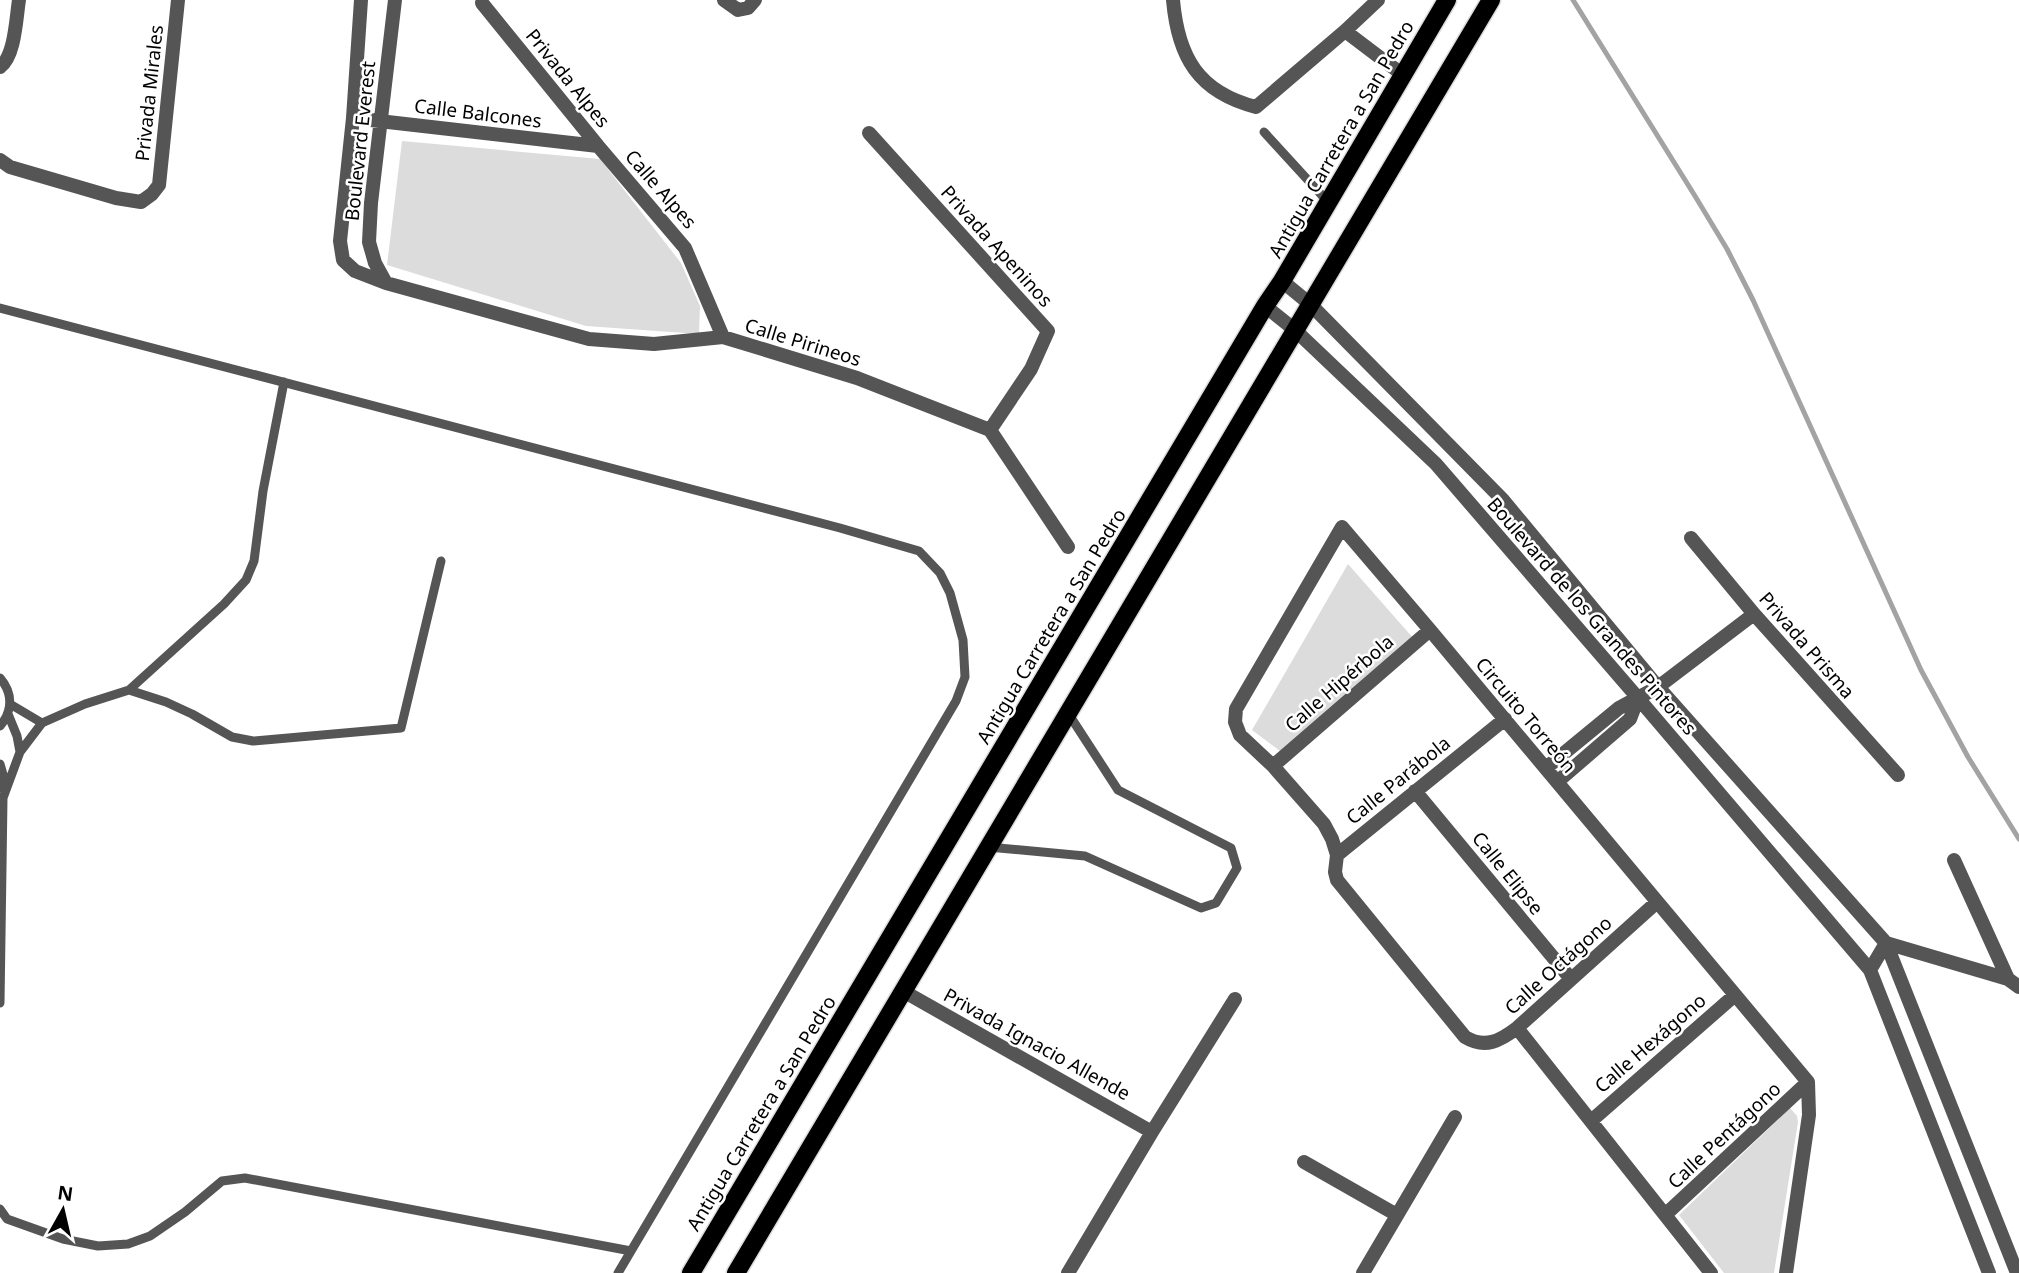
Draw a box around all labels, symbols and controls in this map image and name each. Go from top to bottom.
street label: Antigua Carretera a San Pedro [1262,15,1420,263]
street label: Privada Alpes [520,23,616,133]
street label: Privada Mirales [129,24,169,162]
street label: Boulevard Everest [339,60,381,222]
street label: Calle Balcones [413,92,543,134]
street label: Calle Alpes [619,144,703,234]
street label: Privada Apeninos [935,180,1059,312]
street label: Calle Pirineos [742,312,864,372]
street label: Boulevard de los Grandes Pintores [1482,492,1702,740]
street label: Antigua Carretera a San Pedro [970,503,1132,749]
street label: Privada Prisma [1753,586,1861,704]
street label: Calle Hipérbola [1279,629,1399,737]
street label: Circuito Torreón [1470,652,1582,778]
street label: Calle Parábola [1340,730,1456,830]
street label: Calle Elipse [1466,826,1550,920]
street label: Calle Octágono [1499,910,1617,1020]
street label: Privada Ignacio Allende [939,982,1135,1106]
street label: Calle Hexágono [1589,987,1711,1099]
street label: Antigua Carretera a San Pedro [680,990,842,1236]
street label: Calle Pentágono [1662,1076,1786,1194]
north arrow [28,1175,98,1245]
text: N [56,1179,75,1207]

